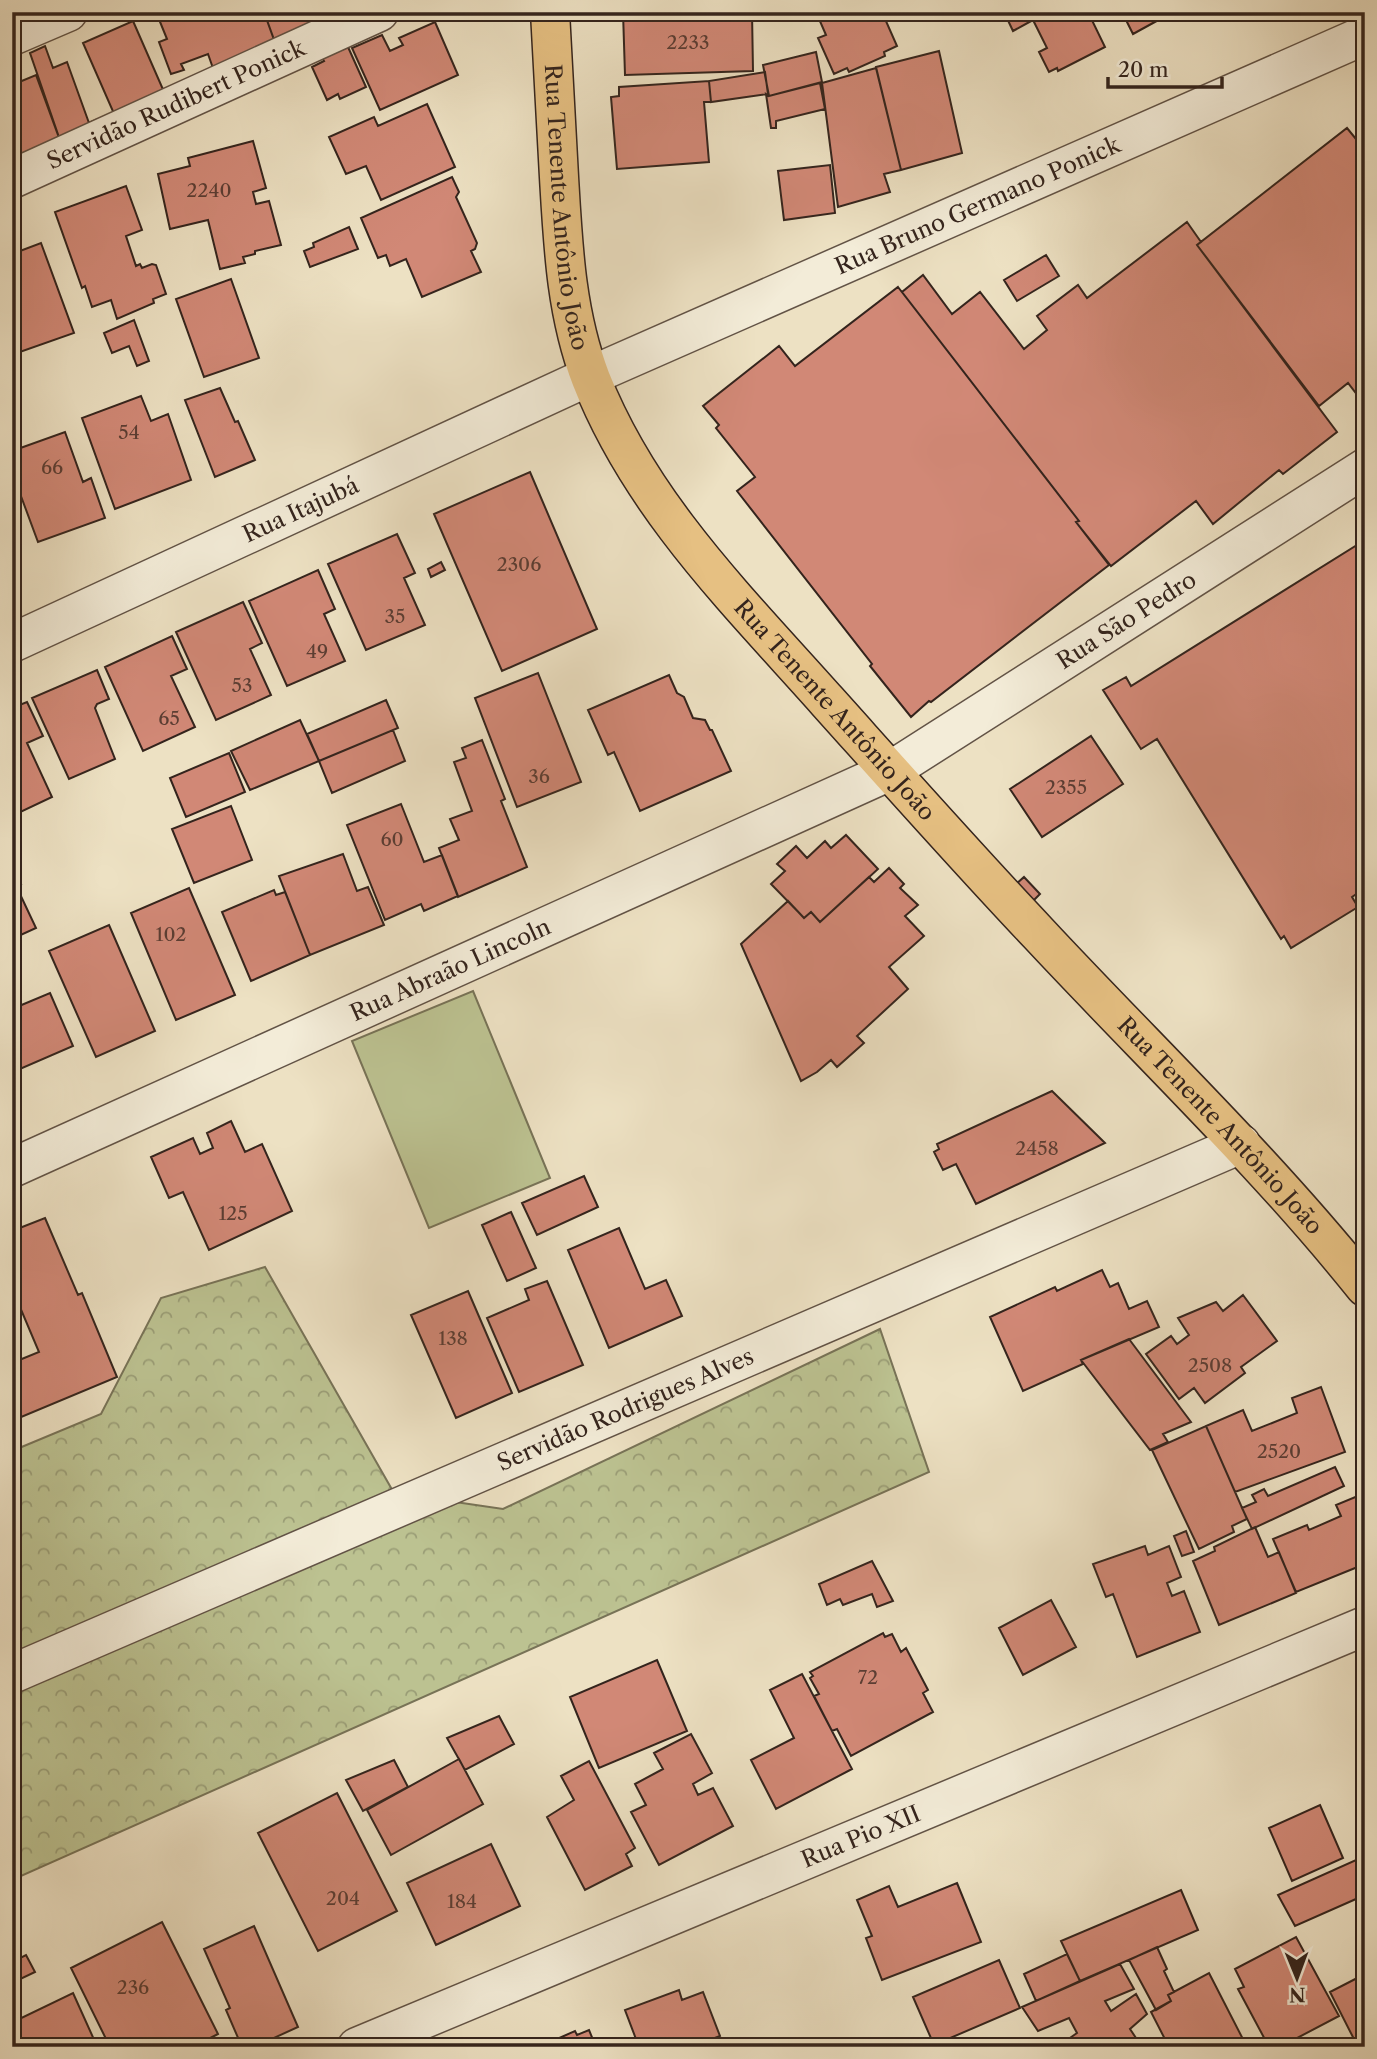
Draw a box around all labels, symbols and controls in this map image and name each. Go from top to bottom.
house number: 2233 [667,31,709,54]
street label: Servidão Rudibert Ponick [42,33,311,175]
scale bar [1108,46,1221,90]
text: 20 m [1118,57,1169,82]
street label: Rua Tenente Antônio João [539,63,595,353]
street label: Rua Bruno Germano Ponick [831,130,1126,280]
house number: 2240 [187,179,231,202]
house number: 54 [118,421,140,444]
house number: 66 [41,456,63,479]
street label: Rua Itajubá [238,471,364,548]
house number: 2306 [497,553,541,576]
street label: Rua São Pedro [1051,565,1201,675]
street label: Rua Tenente Antônio João [728,593,941,826]
house number: 35 [385,605,405,628]
house number: 49 [306,640,328,663]
house number: 53 [232,674,252,697]
house number: 65 [158,707,180,730]
house number: 36 [528,765,550,788]
house number: 2355 [1045,776,1087,799]
house number: 60 [380,828,404,851]
street label: Rua Abraão Lincoln [346,912,555,1027]
house number: 102 [156,923,187,946]
street label: Rua Tenente Antônio João [1112,1011,1329,1240]
house number: 2458 [1015,1137,1059,1160]
house number: 125 [218,1202,248,1225]
house number: 138 [438,1327,468,1350]
street label: Servidão Rodrigues Alves [493,1342,758,1477]
house number: 2508 [1188,1354,1232,1377]
house number: 2520 [1257,1440,1301,1463]
house number: 72 [858,1666,878,1689]
street label: Rua Pio XII [797,1799,925,1874]
house number: 204 [326,1887,360,1910]
house number: 184 [447,1890,477,1913]
north arrow [1262,1944,1332,2014]
house number: 236 [117,1976,149,1999]
text: N [1289,1983,1306,2006]

